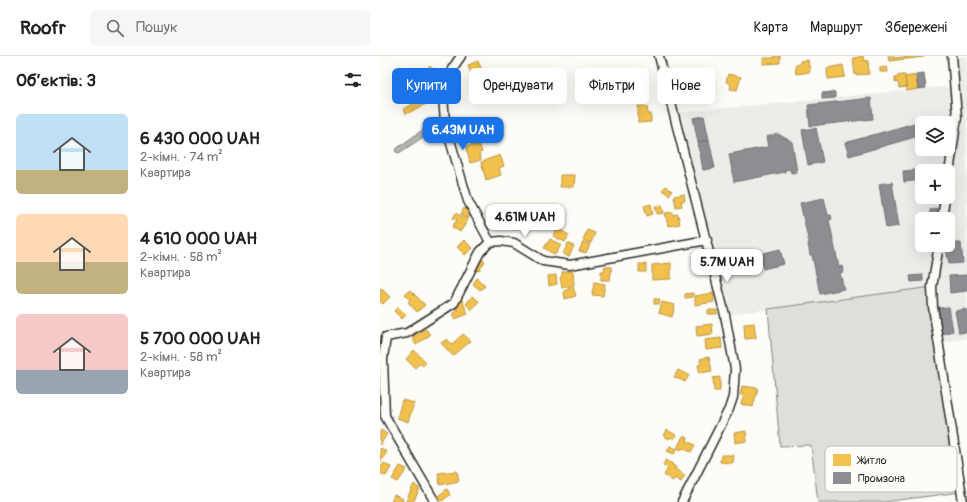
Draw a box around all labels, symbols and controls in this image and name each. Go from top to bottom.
search box [90,10,370,46]
text: Roofr [20,16,66,40]
icon: search [104,17,126,39]
text: Пошук [136,18,178,37]
text: Карта [753,19,788,36]
text: Маршрут [810,19,863,36]
text: Збережені [885,19,947,36]
chip: Купити [392,68,461,104]
chip: Орендувати [469,68,567,104]
chip: Фільтри [575,68,649,104]
chip: Нове [657,68,715,104]
icon: filters [342,69,364,91]
text: Об’єктів: 3 [16,70,96,91]
map controls [915,116,955,252]
button: layers [915,116,955,156]
pin: 6.43M UAH [417,117,509,151]
text: 6.43M UAH [432,122,494,138]
text: 6 430 000 UAH [140,128,260,149]
icon: home [48,130,96,178]
text: 2-кімн. · 74 m² [140,149,223,165]
button: + [915,164,955,204]
text: Квартира [140,165,191,181]
pin: 4.61M UAH [479,204,571,238]
text: 4.61M UAH [495,209,555,225]
button: − [915,212,955,252]
text: 4 610 000 UAH [140,228,257,249]
icon: home [48,230,96,278]
text: 2-кімн. · 58 m² [140,249,222,265]
pin: 5.7M UAH [686,249,768,283]
text: 5.7M UAH [700,254,754,270]
text: Квартира [140,265,191,281]
text: 5 700 000 UAH [140,328,260,349]
icon: home [48,330,96,378]
text: 2-кімн. · 58 m² [140,349,222,365]
text: Квартира [140,365,191,381]
legend [825,446,957,492]
text: Житло [856,454,887,467]
text: Промзона [858,472,905,485]

